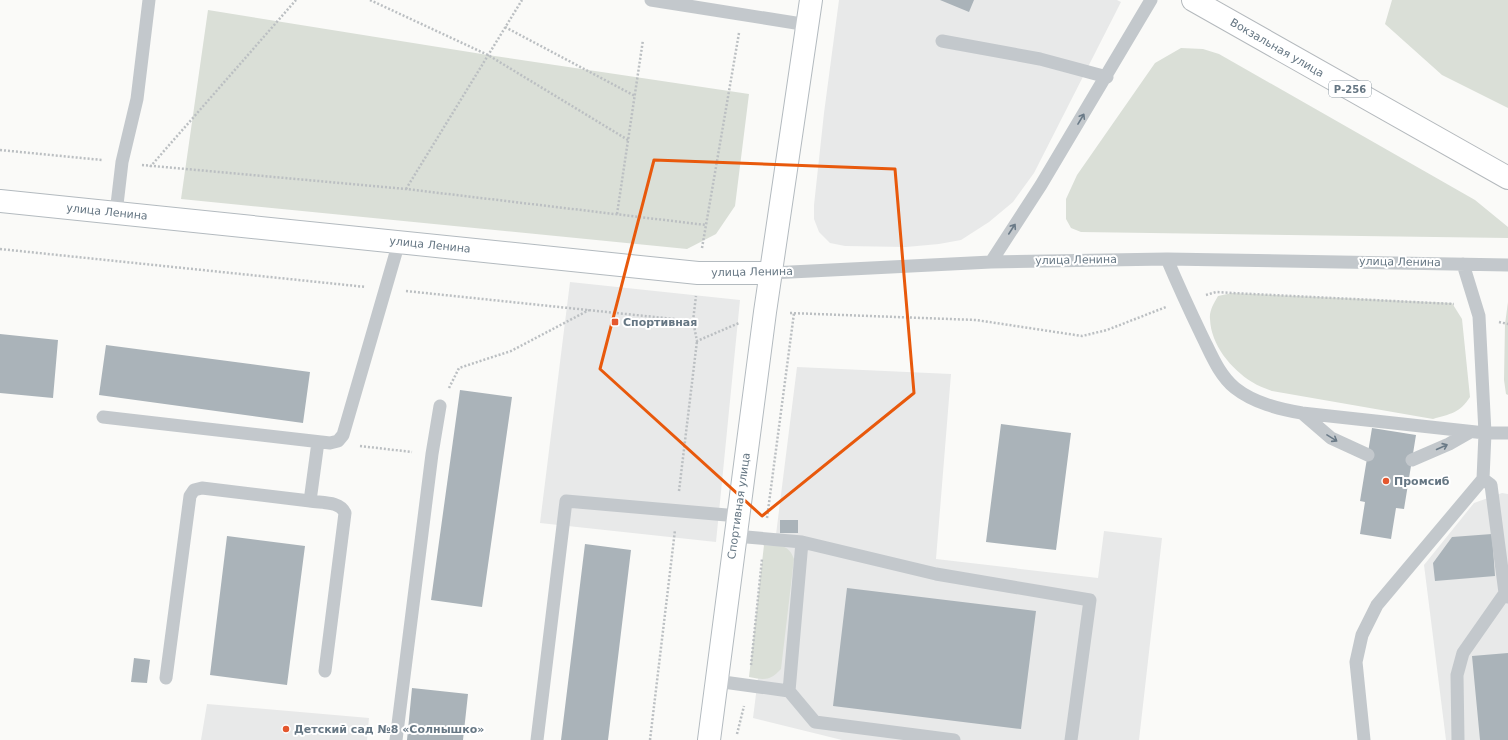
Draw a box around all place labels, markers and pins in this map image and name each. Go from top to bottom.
place label: Спортивная [623,316,697,329]
marker: Спортивная [610,317,620,327]
place label: Промсиб [1394,475,1450,488]
marker: Промсиб [1381,476,1391,486]
place label: Детский сад №8 «Солнышко» [294,723,484,736]
marker: Детский сад №8 «Солнышко» [281,724,291,734]

